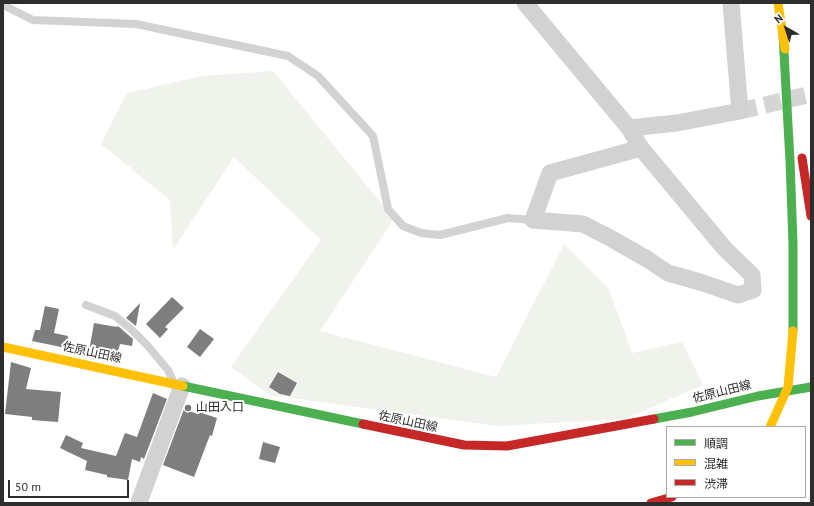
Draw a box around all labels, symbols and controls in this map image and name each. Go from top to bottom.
north arrow [766,8,806,48]
text: N [771,11,786,26]
street label: 佐原山田線 [61,340,123,366]
street label: 佐原山田線 [691,378,753,406]
place label: 山田入口 [196,401,244,415]
marker: 山田入口 [183,403,193,413]
street label: 佐原山田線 [377,409,439,435]
legend [666,426,806,498]
text: 順調 [704,436,728,451]
text: 混雑 [704,456,728,471]
scale bar [10,472,131,498]
text: 渋滞 [704,476,728,491]
text: 50 m [15,479,41,494]

